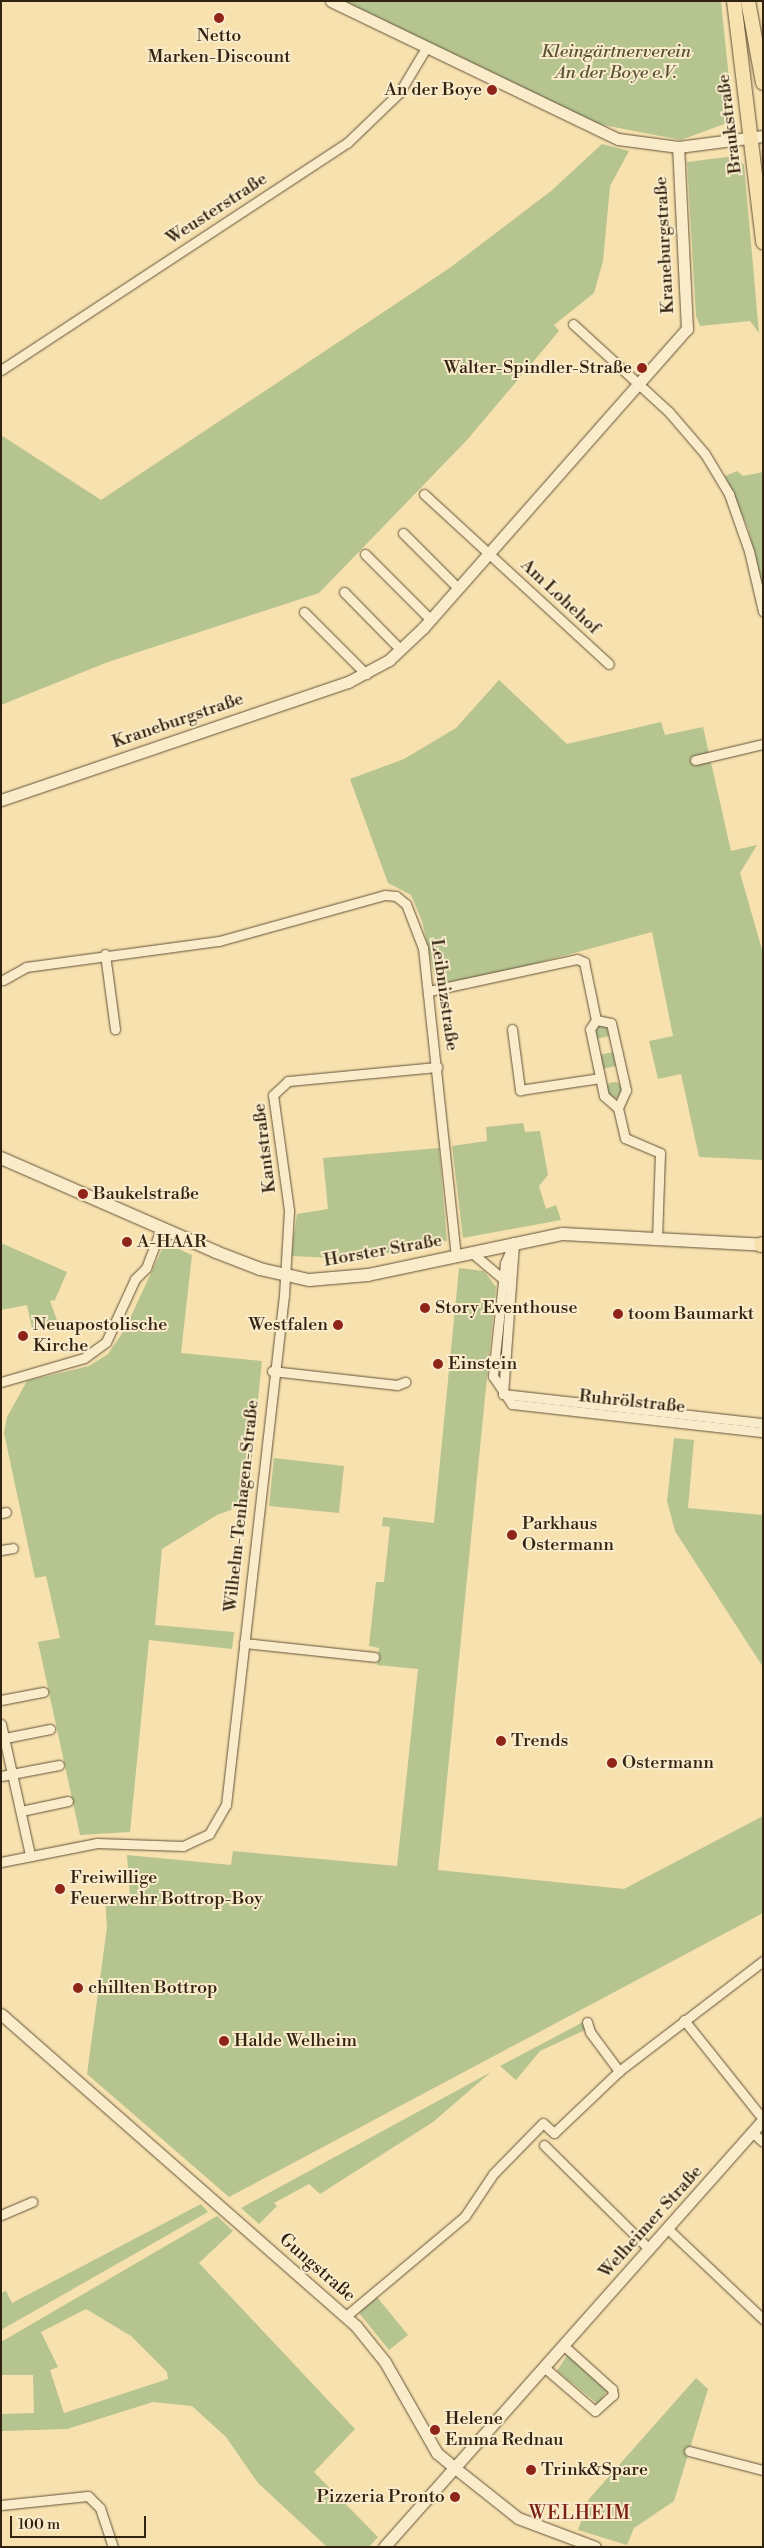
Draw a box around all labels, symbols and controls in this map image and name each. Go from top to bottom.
marker: Netto Marken-Discount [213,12,225,24]
place label: Netto Marken-Discount [147,26,291,68]
park label: Kleingärtnerverein An der Boye e.V. [541,42,691,84]
street label: Braukstraße [713,73,747,175]
place label: An der Boye [384,79,482,101]
marker: An der Boye [486,84,498,96]
street label: Weusterstraße [162,168,272,250]
street label: Kraneburgstraße [651,176,679,314]
place label: Walter-Spindler-Straße [444,357,632,379]
marker: Walter-Spindler-Straße [636,362,648,374]
street label: Am Lohehof [516,555,604,639]
street label: Kraneburgstraße [109,688,247,754]
street label: Leibnizstraße [425,938,463,1052]
street label: Kantstraße [249,1102,281,1194]
place label: Baukelstraße [93,1183,199,1205]
marker: Baukelstraße [77,1188,89,1200]
street label: Horster Straße [322,1230,444,1272]
place label: A-HAAR [137,1231,206,1253]
marker: A-HAAR [121,1236,133,1248]
place label: Story Eventhouse [435,1297,578,1319]
marker: Story Eventhouse [419,1302,431,1314]
place label: toom Baumarkt [628,1303,754,1325]
marker: toom Baumarkt [612,1308,624,1320]
place label: Westfalen [249,1314,328,1336]
place label: Neuapostolische Kirche [33,1315,167,1358]
marker: Westfalen [332,1319,344,1331]
marker: Neuapostolische Kirche [17,1330,29,1342]
place label: Einstein [448,1353,517,1375]
marker: Einstein [432,1358,444,1370]
street label: Ruhrölstraße [578,1386,686,1418]
street label: Wilhelm-Tenhagen-Straße [220,1399,264,1613]
place label: Parkhaus Ostermann [522,1514,614,1556]
marker: Parkhaus Ostermann [506,1529,518,1541]
place label: Trends [511,1730,568,1752]
marker: Trends [495,1735,507,1747]
place label: Ostermann [622,1752,714,1774]
marker: Ostermann [606,1757,618,1769]
place label: Freiwillige Feuerwehr Bottrop-Boy [70,1868,263,1910]
marker: Freiwillige Feuerwehr Bottrop-Boy [54,1883,66,1895]
place label: chillten Bottrop [88,1977,217,1999]
marker: chillten Bottrop [72,1982,84,1994]
place label: Halde Welheim [234,2030,357,2052]
marker: Halde Welheim [218,2035,230,2047]
street label: Welheimer Straße [595,2161,707,2283]
street label: Gungstraße [274,2229,360,2307]
place label: Helene Emma Rednau [445,2409,563,2452]
marker: Helene Emma Rednau [429,2424,441,2436]
place label: Trink&Spare [541,2459,648,2481]
marker: Trink&Spare [525,2464,537,2476]
place label: Pizzeria Pronto [316,2486,445,2508]
marker: Pizzeria Pronto [449,2491,461,2503]
district label: WELHEIM [528,2503,632,2525]
scale bar [12,2506,149,2538]
text: 100 m [18,2515,60,2534]

